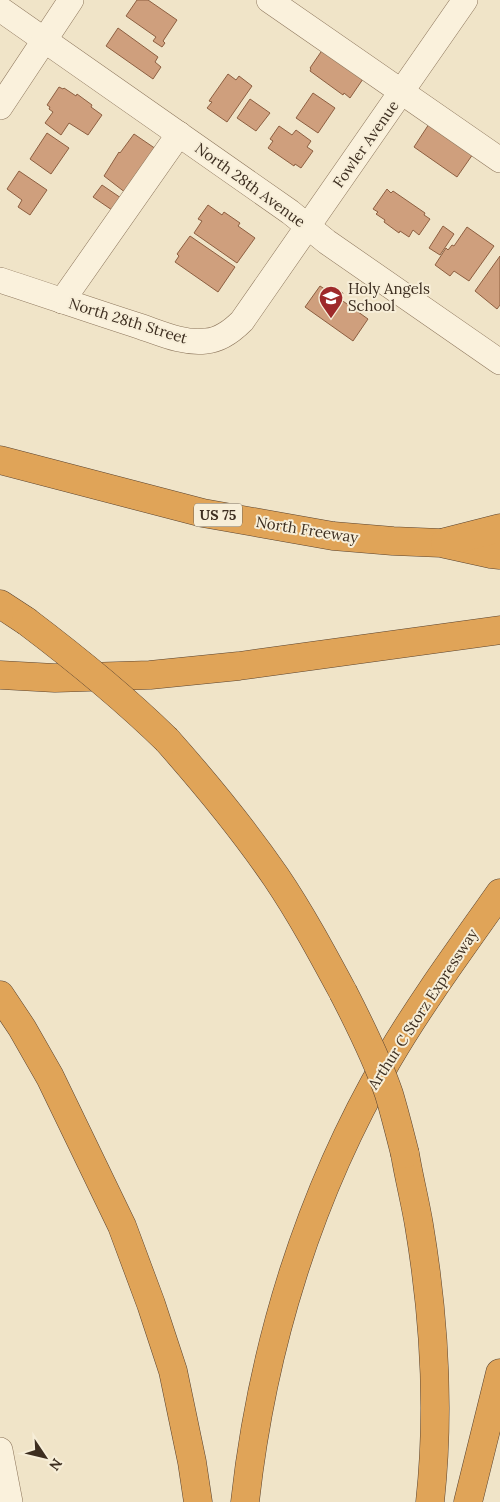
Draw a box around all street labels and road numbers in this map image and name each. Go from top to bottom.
street label: Fowler Avenue [328,96,403,191]
street label: North 28th Avenue [192,138,309,231]
street label: North 28th Street [66,293,190,348]
road number: US 75 [194,504,242,526]
street label: North Freeway [255,512,360,547]
street label: Arthur C Storz Expressway [363,925,482,1093]

